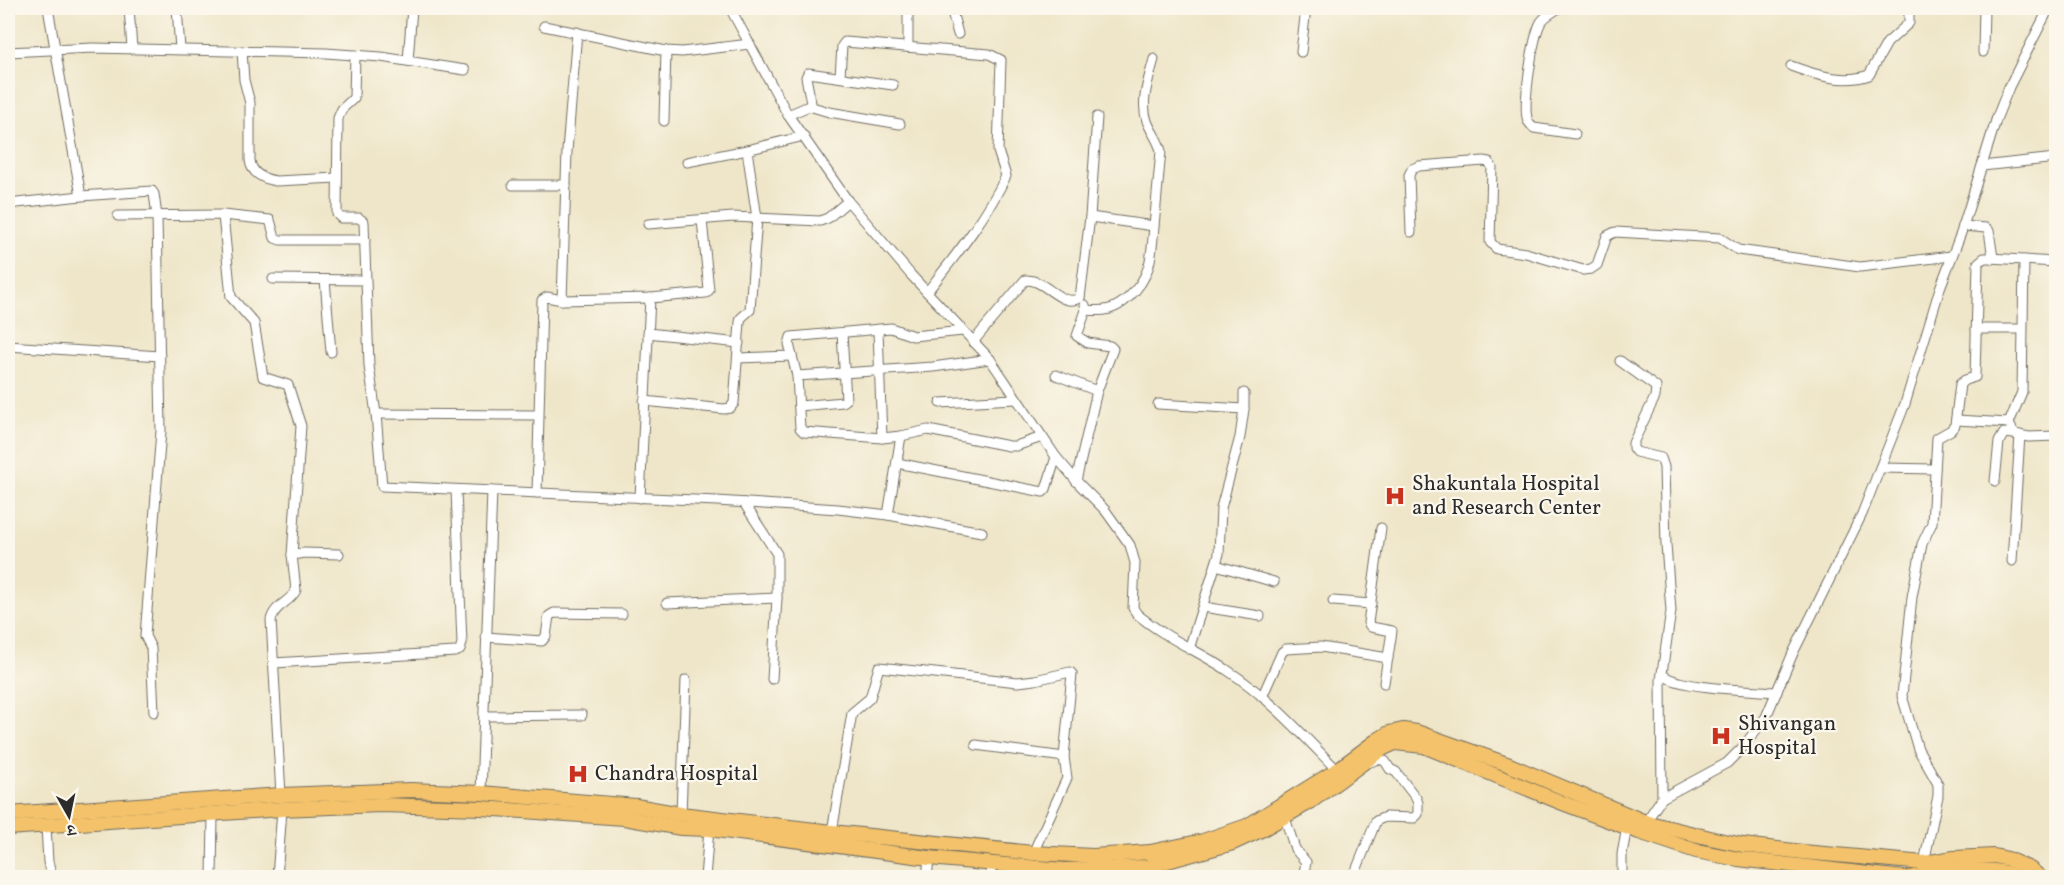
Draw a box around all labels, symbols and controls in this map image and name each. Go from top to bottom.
place label: Shakuntala Hospital and Research Center [1412,470,1601,523]
hospital icon: Shakuntala Hospital and Research Center [1383,484,1407,508]
place label: Shivangan Hospital [1738,710,1836,763]
hospital icon: Shivangan Hospital [1709,724,1733,748]
place label: Chandra Hospital [595,760,758,789]
hospital icon: Chandra Hospital [566,762,590,786]
north arrow [39,786,99,846]
text: उ [63,817,78,841]

